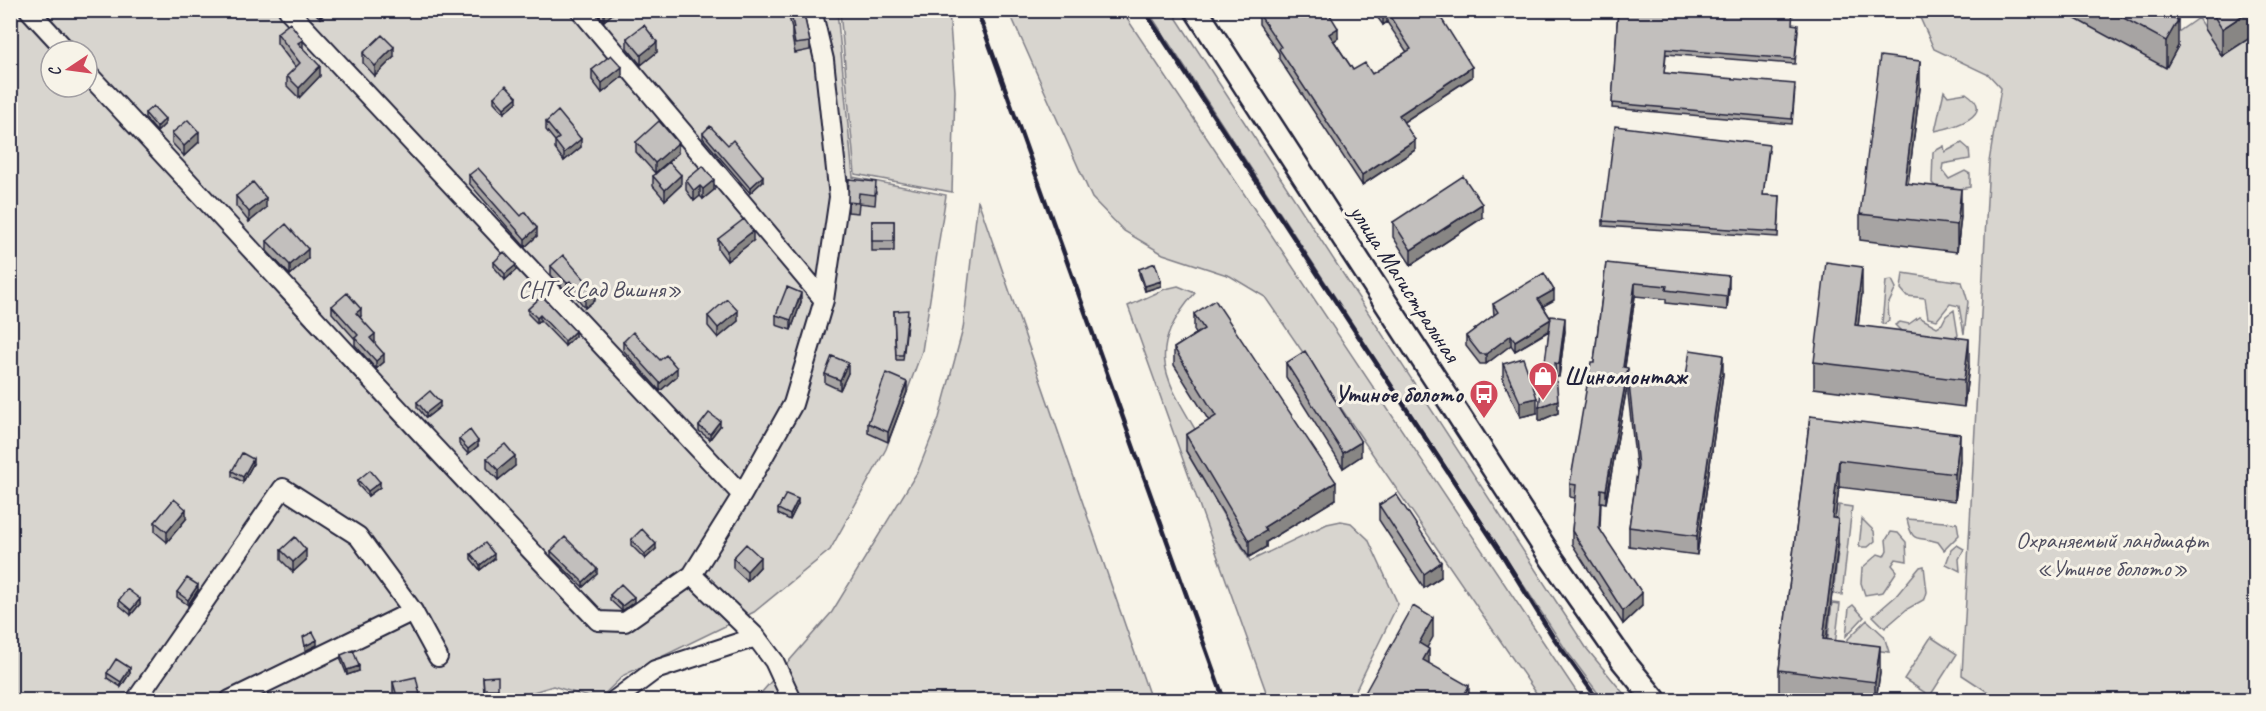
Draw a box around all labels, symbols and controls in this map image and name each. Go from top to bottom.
north arrow [39,39,99,99]
text: С [44,64,66,78]
street label: улица Магистральная [1342,197,1468,369]
park label: СНТ «Сад Вишня» [518,274,682,304]
shop icon: Шиномонтаж [1527,360,1559,402]
place label: Шиномонтаж [1564,361,1689,391]
bus stop icon: Утиное болото [1468,378,1500,420]
place label: Утиное болото [1334,379,1464,409]
park label: Охраняемый ландшафт «Утиное болото» [2016,525,2209,583]

